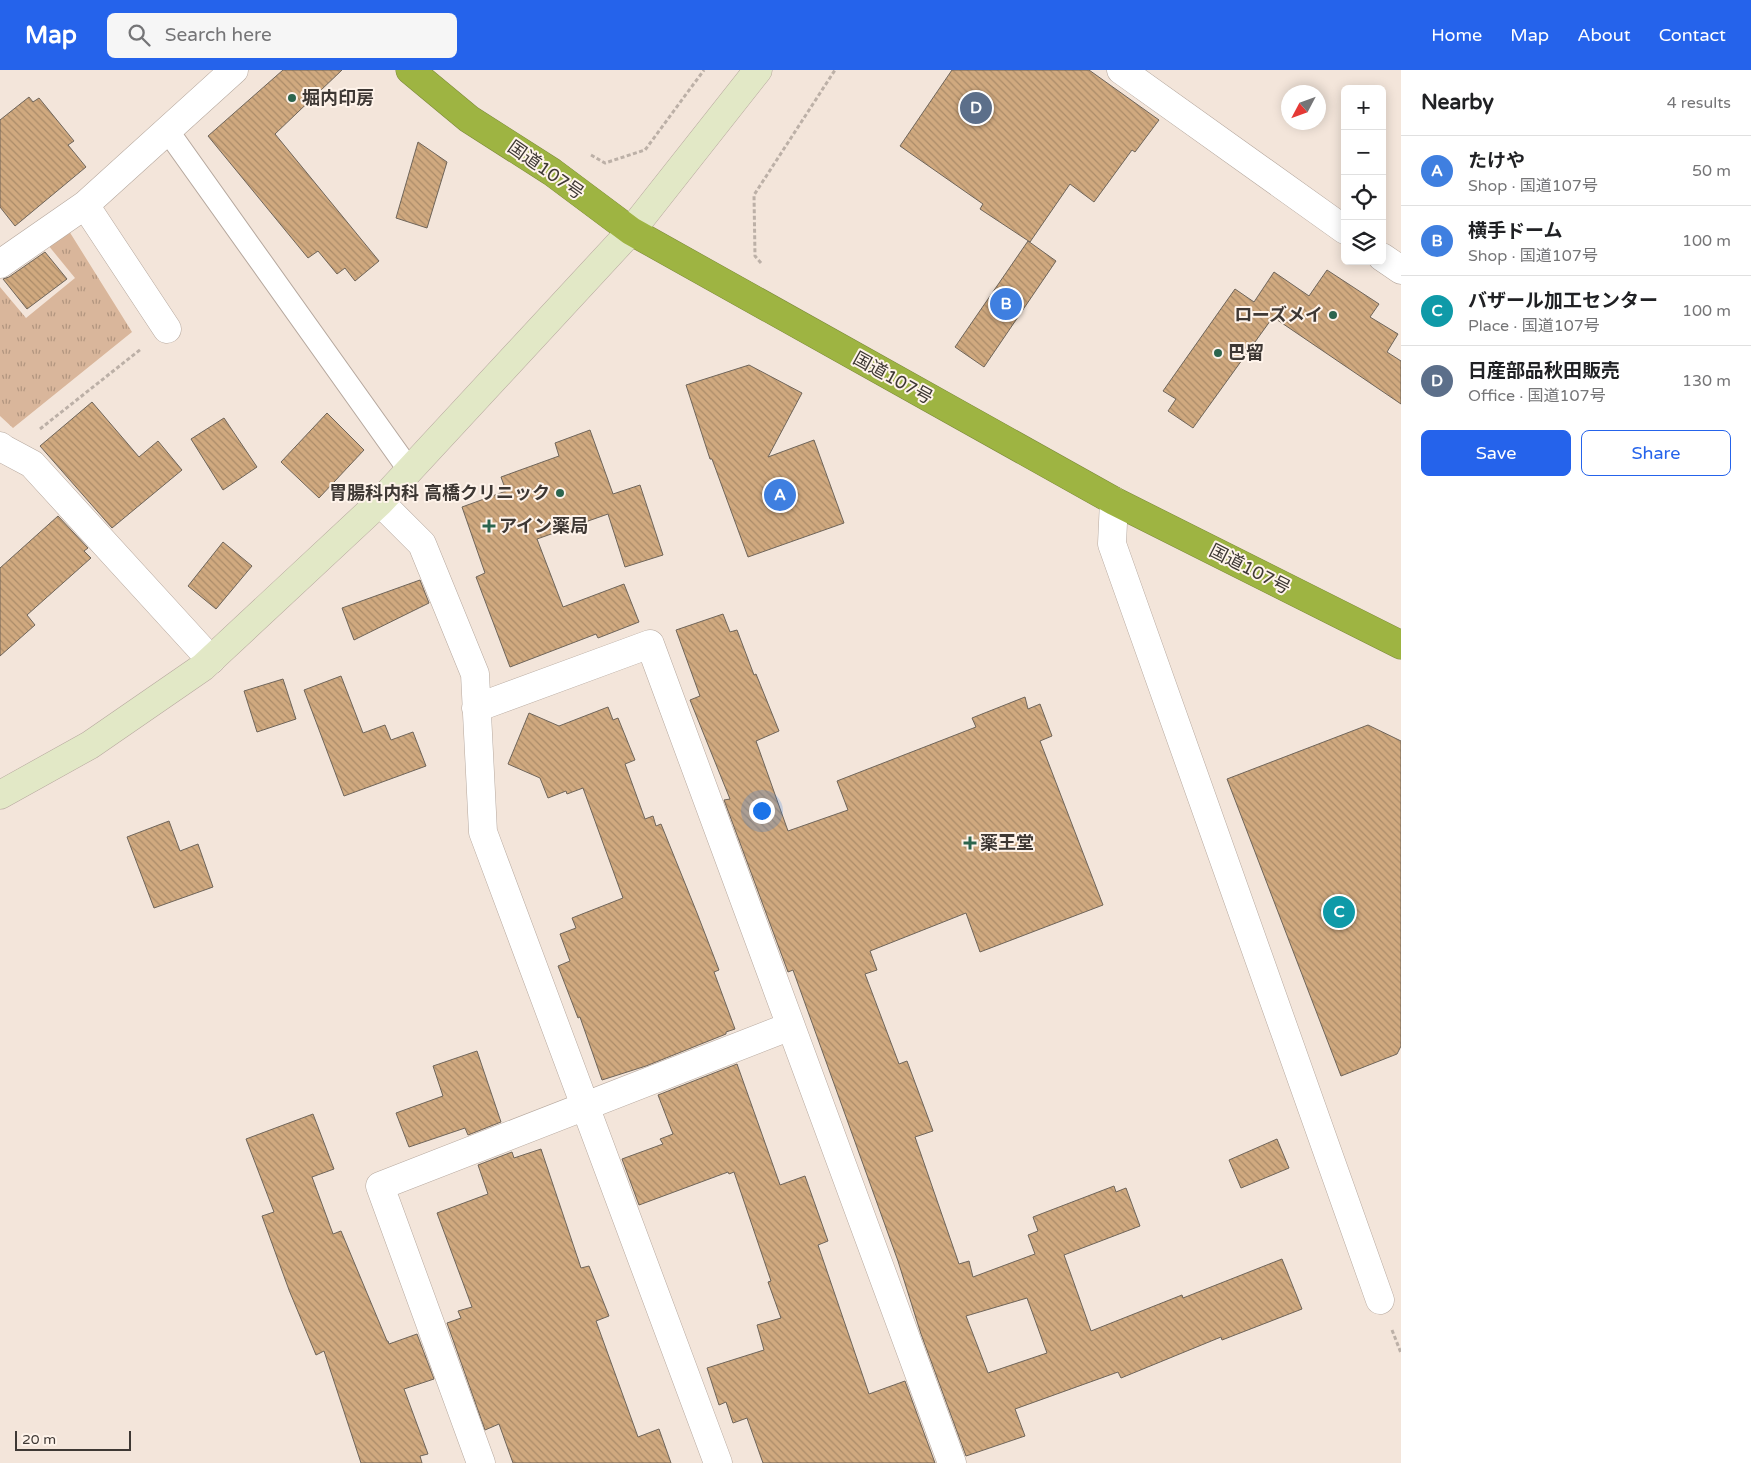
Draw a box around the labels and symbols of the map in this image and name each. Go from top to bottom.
north arrow [1281,85,1326,130]
place label: 堀内印房 [302,87,374,109]
pin: D [960,89,992,127]
marker: 堀内印房 [286,92,298,104]
street label: 国道107号 [504,136,588,204]
pin: B [990,285,1022,323]
place label: ローズメイ [1234,304,1323,326]
marker: ローズメイ [1327,309,1339,321]
place label: 巴留 [1228,342,1264,364]
street label: 国道107号 [849,347,937,409]
marker: 巴留 [1212,347,1224,359]
pin: A [764,476,796,514]
place label: 胃腸科内科 高橋クリニック [329,482,550,504]
marker: 胃腸科内科 高橋クリニック [554,487,566,499]
place label: アイン薬局 [499,515,588,537]
marker: アイン薬局 [483,520,495,532]
street label: 国道107号 [1206,539,1294,599]
your location [749,798,775,824]
place label: 薬王堂 [980,832,1034,854]
marker: 薬王堂 [964,837,976,849]
pin: C [1323,893,1355,931]
scale bar [15,1428,131,1451]

